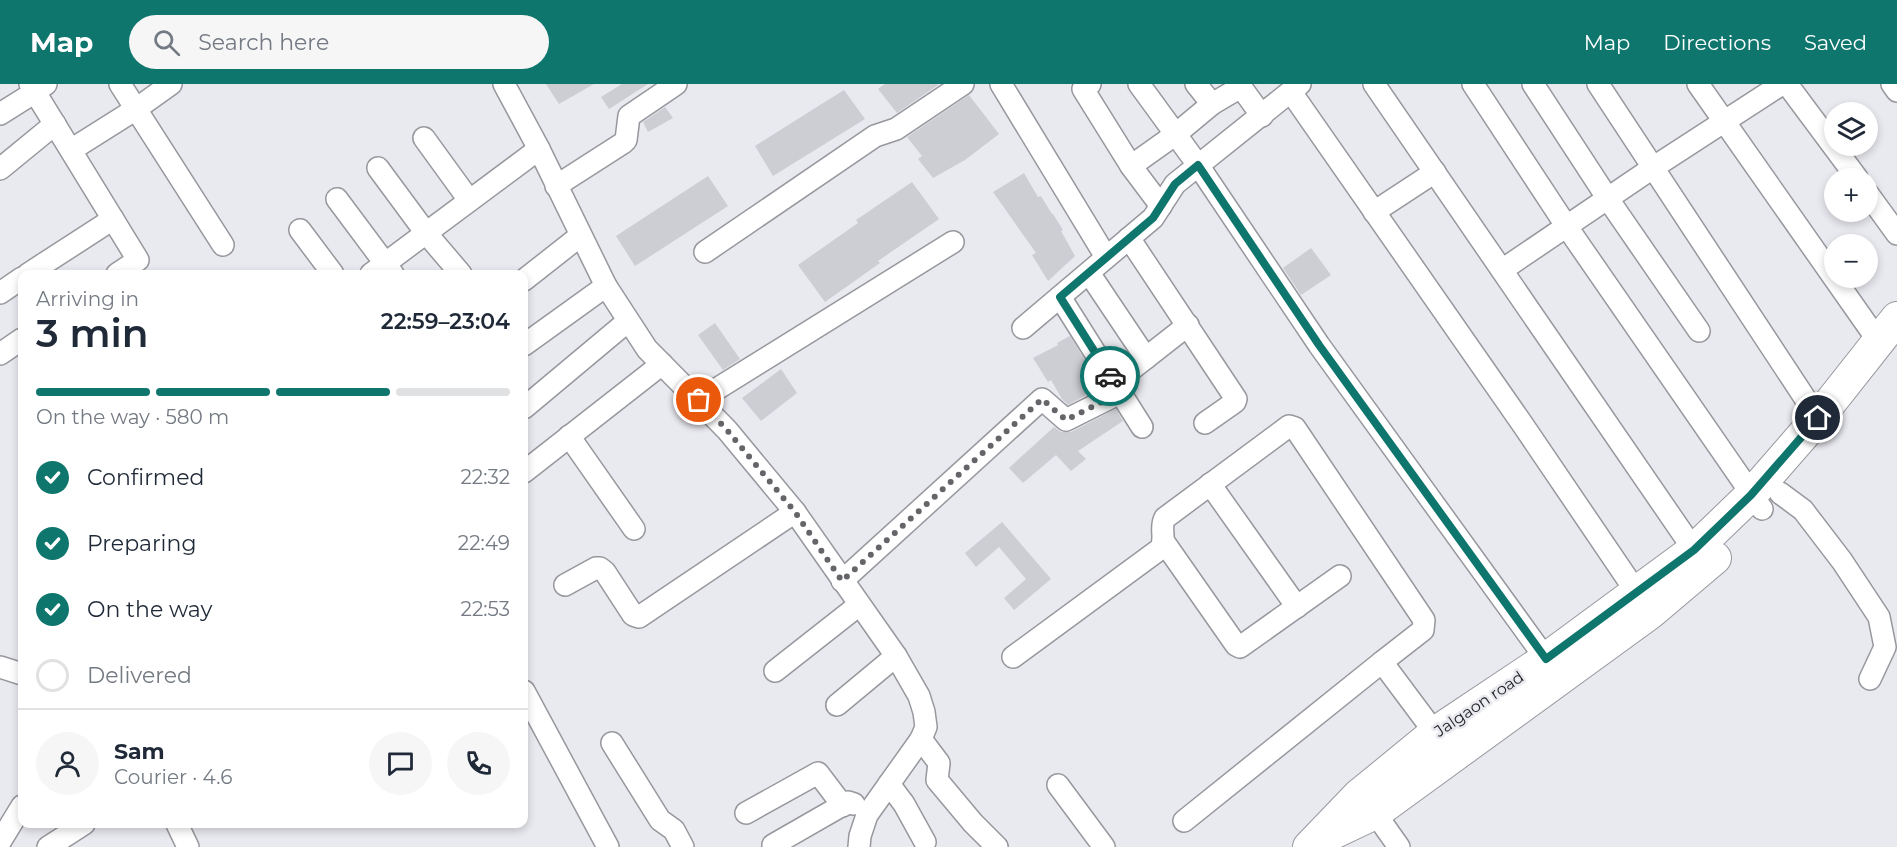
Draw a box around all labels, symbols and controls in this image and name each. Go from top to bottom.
search box [129,15,549,69]
text: Map [30,25,93,59]
icon: search [150,26,183,59]
text: Search here [198,29,329,56]
text: Map [1584,30,1630,55]
text: Directions [1663,30,1771,55]
text: Saved [1804,30,1867,55]
map controls [1824,102,1878,288]
button: layers [1824,102,1878,156]
button: + [1824,168,1878,222]
button: − [1824,234,1878,288]
text: Arriving in [36,287,139,311]
text: 22:59–23:04 [381,308,510,335]
text: 3 min [36,309,149,357]
courier [1080,346,1140,406]
icon: car [1094,360,1127,393]
pin [673,374,724,425]
icon: bag [682,383,715,416]
pin [1792,392,1843,443]
icon: home [1801,401,1834,434]
text: On the way · 580 m [36,405,229,429]
icon: check [36,461,69,494]
text: Confirmed [87,464,204,491]
text: 22:32 [461,465,510,489]
icon: check [36,527,69,560]
text: Preparing [87,530,196,557]
text: 22:49 [458,531,510,555]
icon: check [36,593,69,626]
text: On the way [87,596,212,623]
text: 22:53 [461,597,510,621]
text: Delivered [87,662,192,689]
street label: Jalgaon road [1430,667,1527,741]
button: person [36,732,99,795]
button: chat [369,732,432,795]
button: phone [447,732,510,795]
text: Sam [114,738,165,765]
text: Courier · 4.6 [114,765,232,789]

